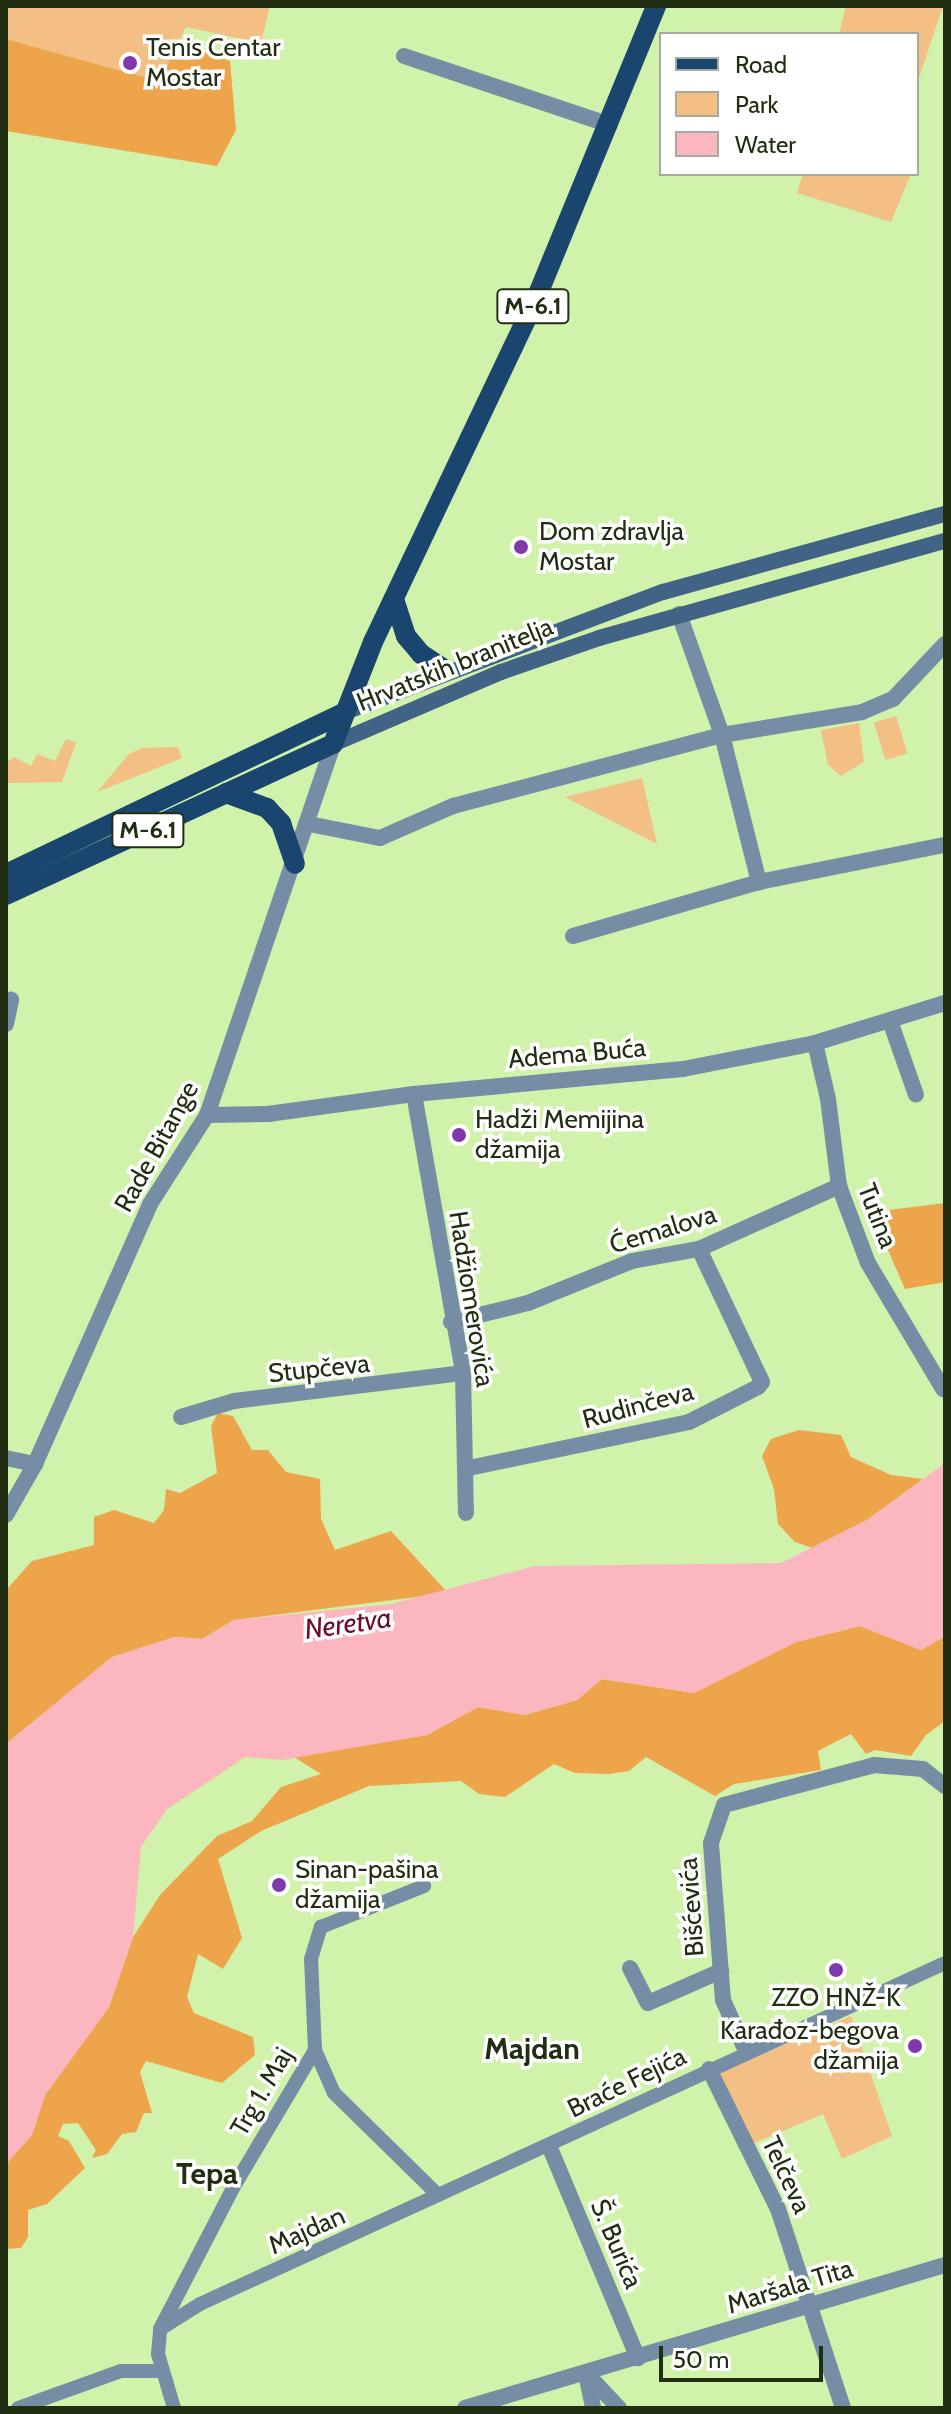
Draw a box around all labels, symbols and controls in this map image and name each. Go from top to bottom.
place label: Tenis Centar Mostar [146,32,281,94]
legend [659,32,919,176]
text: Road [735,50,787,79]
marker: Tenis Centar Mostar [121,54,139,72]
text: Park [735,90,778,119]
text: Water [735,130,796,159]
road number: M-6.1 [495,286,571,326]
place label: Dom zdravlja Mostar [539,516,684,578]
marker: Dom zdravlja Mostar [510,536,532,558]
street label: Hrvatskih branitelja [352,611,558,719]
road number: M-6.1 [110,810,186,850]
street label: Adema Buća [507,1032,647,1076]
street label: Rade Bitange [108,1076,206,1218]
place label: Hadži Memijina džamija [475,1104,644,1166]
marker: Hadži Memijina džamija [450,1126,468,1144]
street label: Tutina [851,1179,903,1253]
street label: Ćemalova [606,1199,720,1261]
street label: Hadžiomerovića [442,1209,500,1389]
street label: Stupčeva [267,1348,371,1390]
street label: Rudinčeva [579,1376,697,1436]
water label: Neretva [302,1600,394,1646]
place label: Sinan-pašina džamija [295,1854,438,1916]
street label: Bišćevića [673,1856,711,1958]
marker: Sinan-pašina džamija [270,1876,288,1894]
marker: ZZO HNŽ-K [827,1961,845,1979]
place label: ZZO HNŽ-K [771,1982,901,2014]
place label: Karađoz-begova džamija [720,2015,899,2076]
district label: Majdan [484,2031,580,2067]
marker: Karađoz-begova džamija [906,2037,924,2055]
street label: Braće Fejića [563,2041,691,2125]
street label: Trg 1. Maj [224,2042,300,2142]
street label: Telčeva [755,2132,817,2218]
district label: Tepa [176,2156,238,2192]
street label: Š. Burića [583,2195,649,2293]
street label: Majdan [264,2200,350,2262]
street label: Maršala Tita [723,2253,857,2321]
scale bar [663,2330,827,2380]
text: 50 m [673,2345,729,2374]

